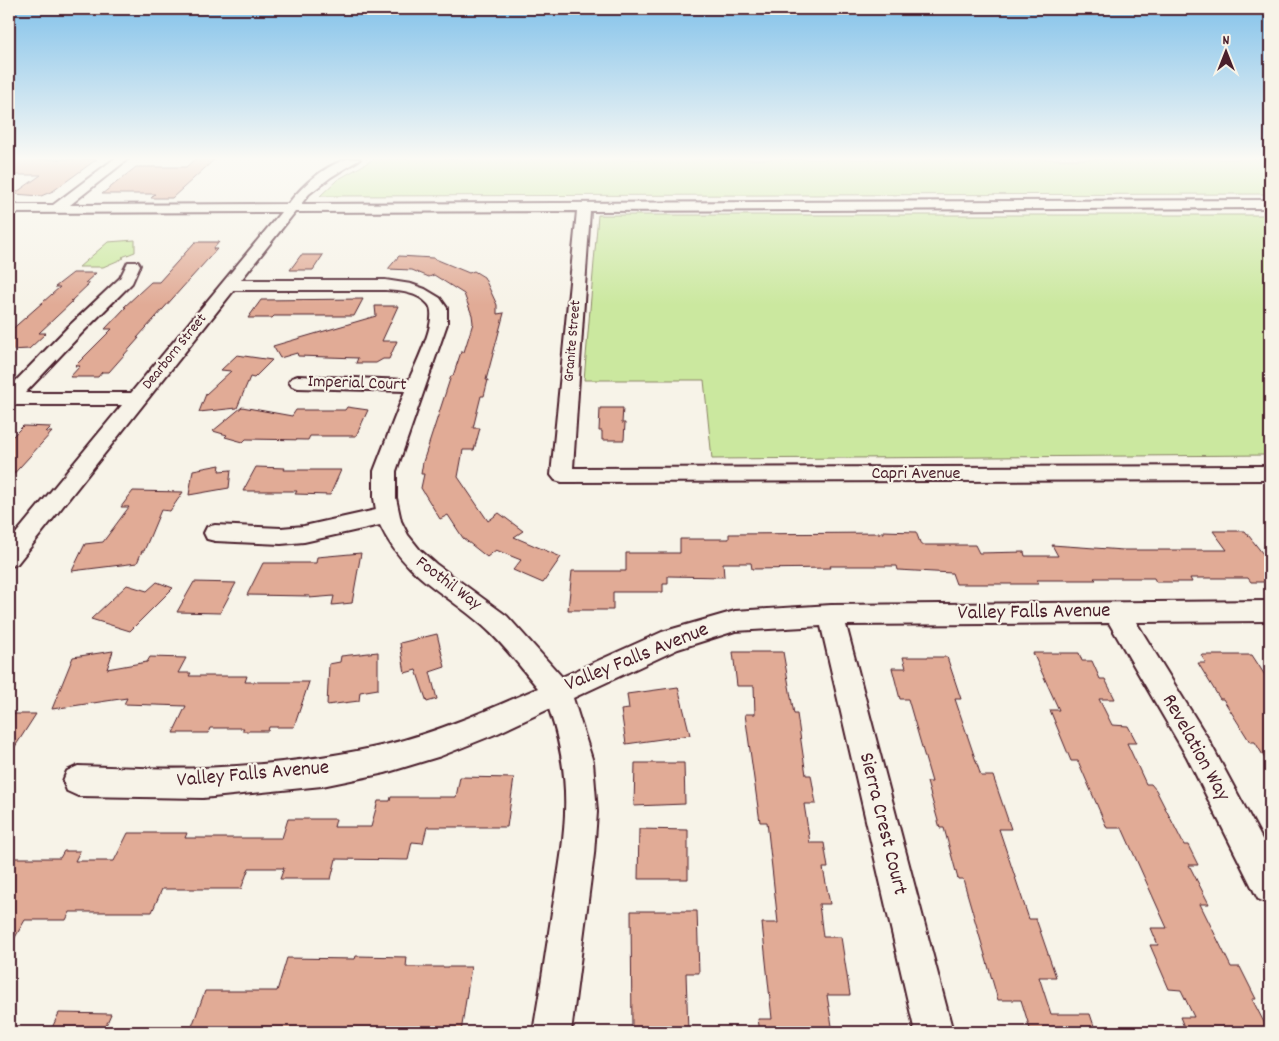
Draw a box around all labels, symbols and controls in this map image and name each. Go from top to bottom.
north arrow [1202,28,1252,78]
text: N [1223,31,1230,51]
street label: Granite Street [558,299,588,383]
street label: Dearborn Street [137,309,213,395]
street label: Imperial Court [307,370,407,398]
street label: Capri Avenue [872,462,961,487]
street label: Foothil Way [410,551,487,617]
street label: Valley Falls Avenue [957,597,1111,629]
street label: Valley Falls Avenue [561,615,713,701]
street label: Revelation Way [1153,689,1237,807]
street label: Sierra Crest Court [850,750,914,899]
street label: Valley Falls Avenue [176,753,330,797]

